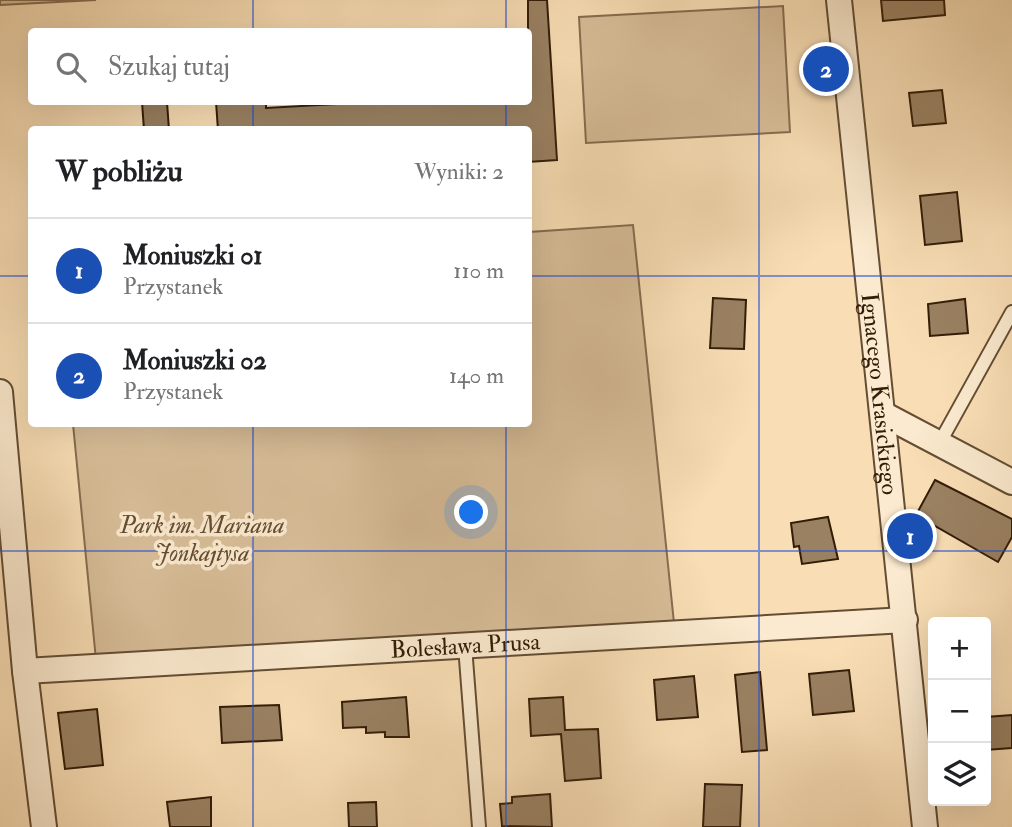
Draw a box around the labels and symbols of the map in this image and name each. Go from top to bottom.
pin: 2 [803,43,849,95]
street label: Ignacego Krasickiego [854,291,906,496]
your location [454,495,488,529]
park label: Park im. Mariana Jonkajtysa [119,510,284,569]
pin: 1 [887,510,933,562]
street label: Bolesława Prusa [389,626,542,665]

